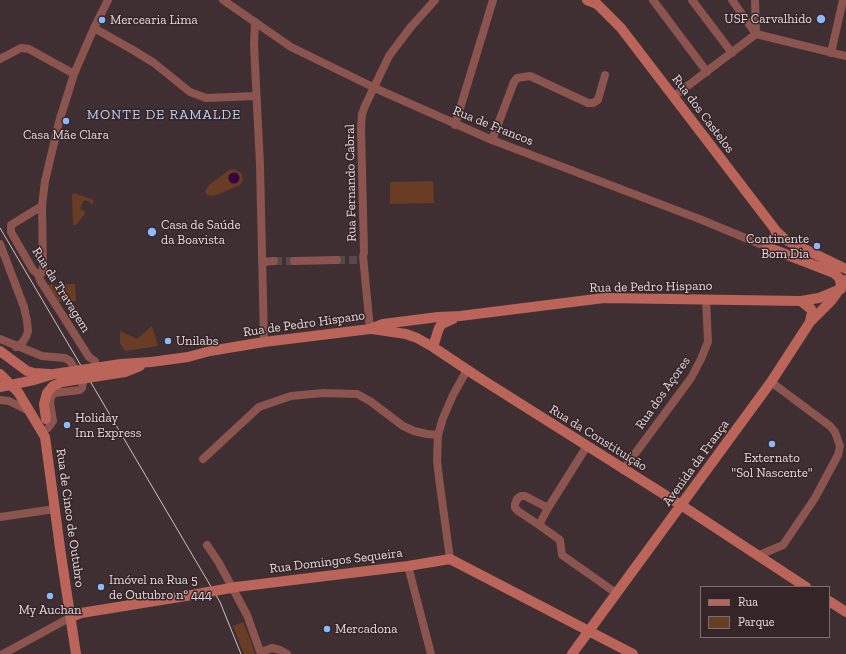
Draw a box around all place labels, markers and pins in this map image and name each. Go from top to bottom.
place label: USF Carvalhido [724,11,812,27]
place label: Mercearia Lima [110,12,198,28]
marker: USF Carvalhido [815,13,827,25]
marker: Mercearia Lima [97,15,107,25]
marker: Casa Mãe Clara [61,116,71,126]
place label: Casa Mãe Clara [23,127,109,143]
place label: Casa de Saúde da Boavista [161,217,241,248]
marker: Casa de Saúde da Boavista [146,226,158,238]
place label: Continente Bom Dia [746,231,809,262]
marker: Continente Bom Dia [812,241,822,251]
place label: Unilabs [176,333,218,349]
marker: Unilabs [163,336,173,346]
place label: Holiday Inn Express [75,410,141,441]
marker: Holiday Inn Express [62,420,72,430]
marker: Externato "Sol Nascente" [767,439,777,449]
place label: Externato "Sol Nascente" [731,450,813,481]
place label: Imóvel na Rua 5 de Outubro nº 444 [109,572,212,603]
marker: Imóvel na Rua 5 de Outubro nº 444 [96,582,106,592]
marker: My Auchan [45,591,55,601]
place label: My Auchan [18,602,82,618]
place label: Mercadona [335,621,398,637]
marker: Mercadona [322,624,332,634]

